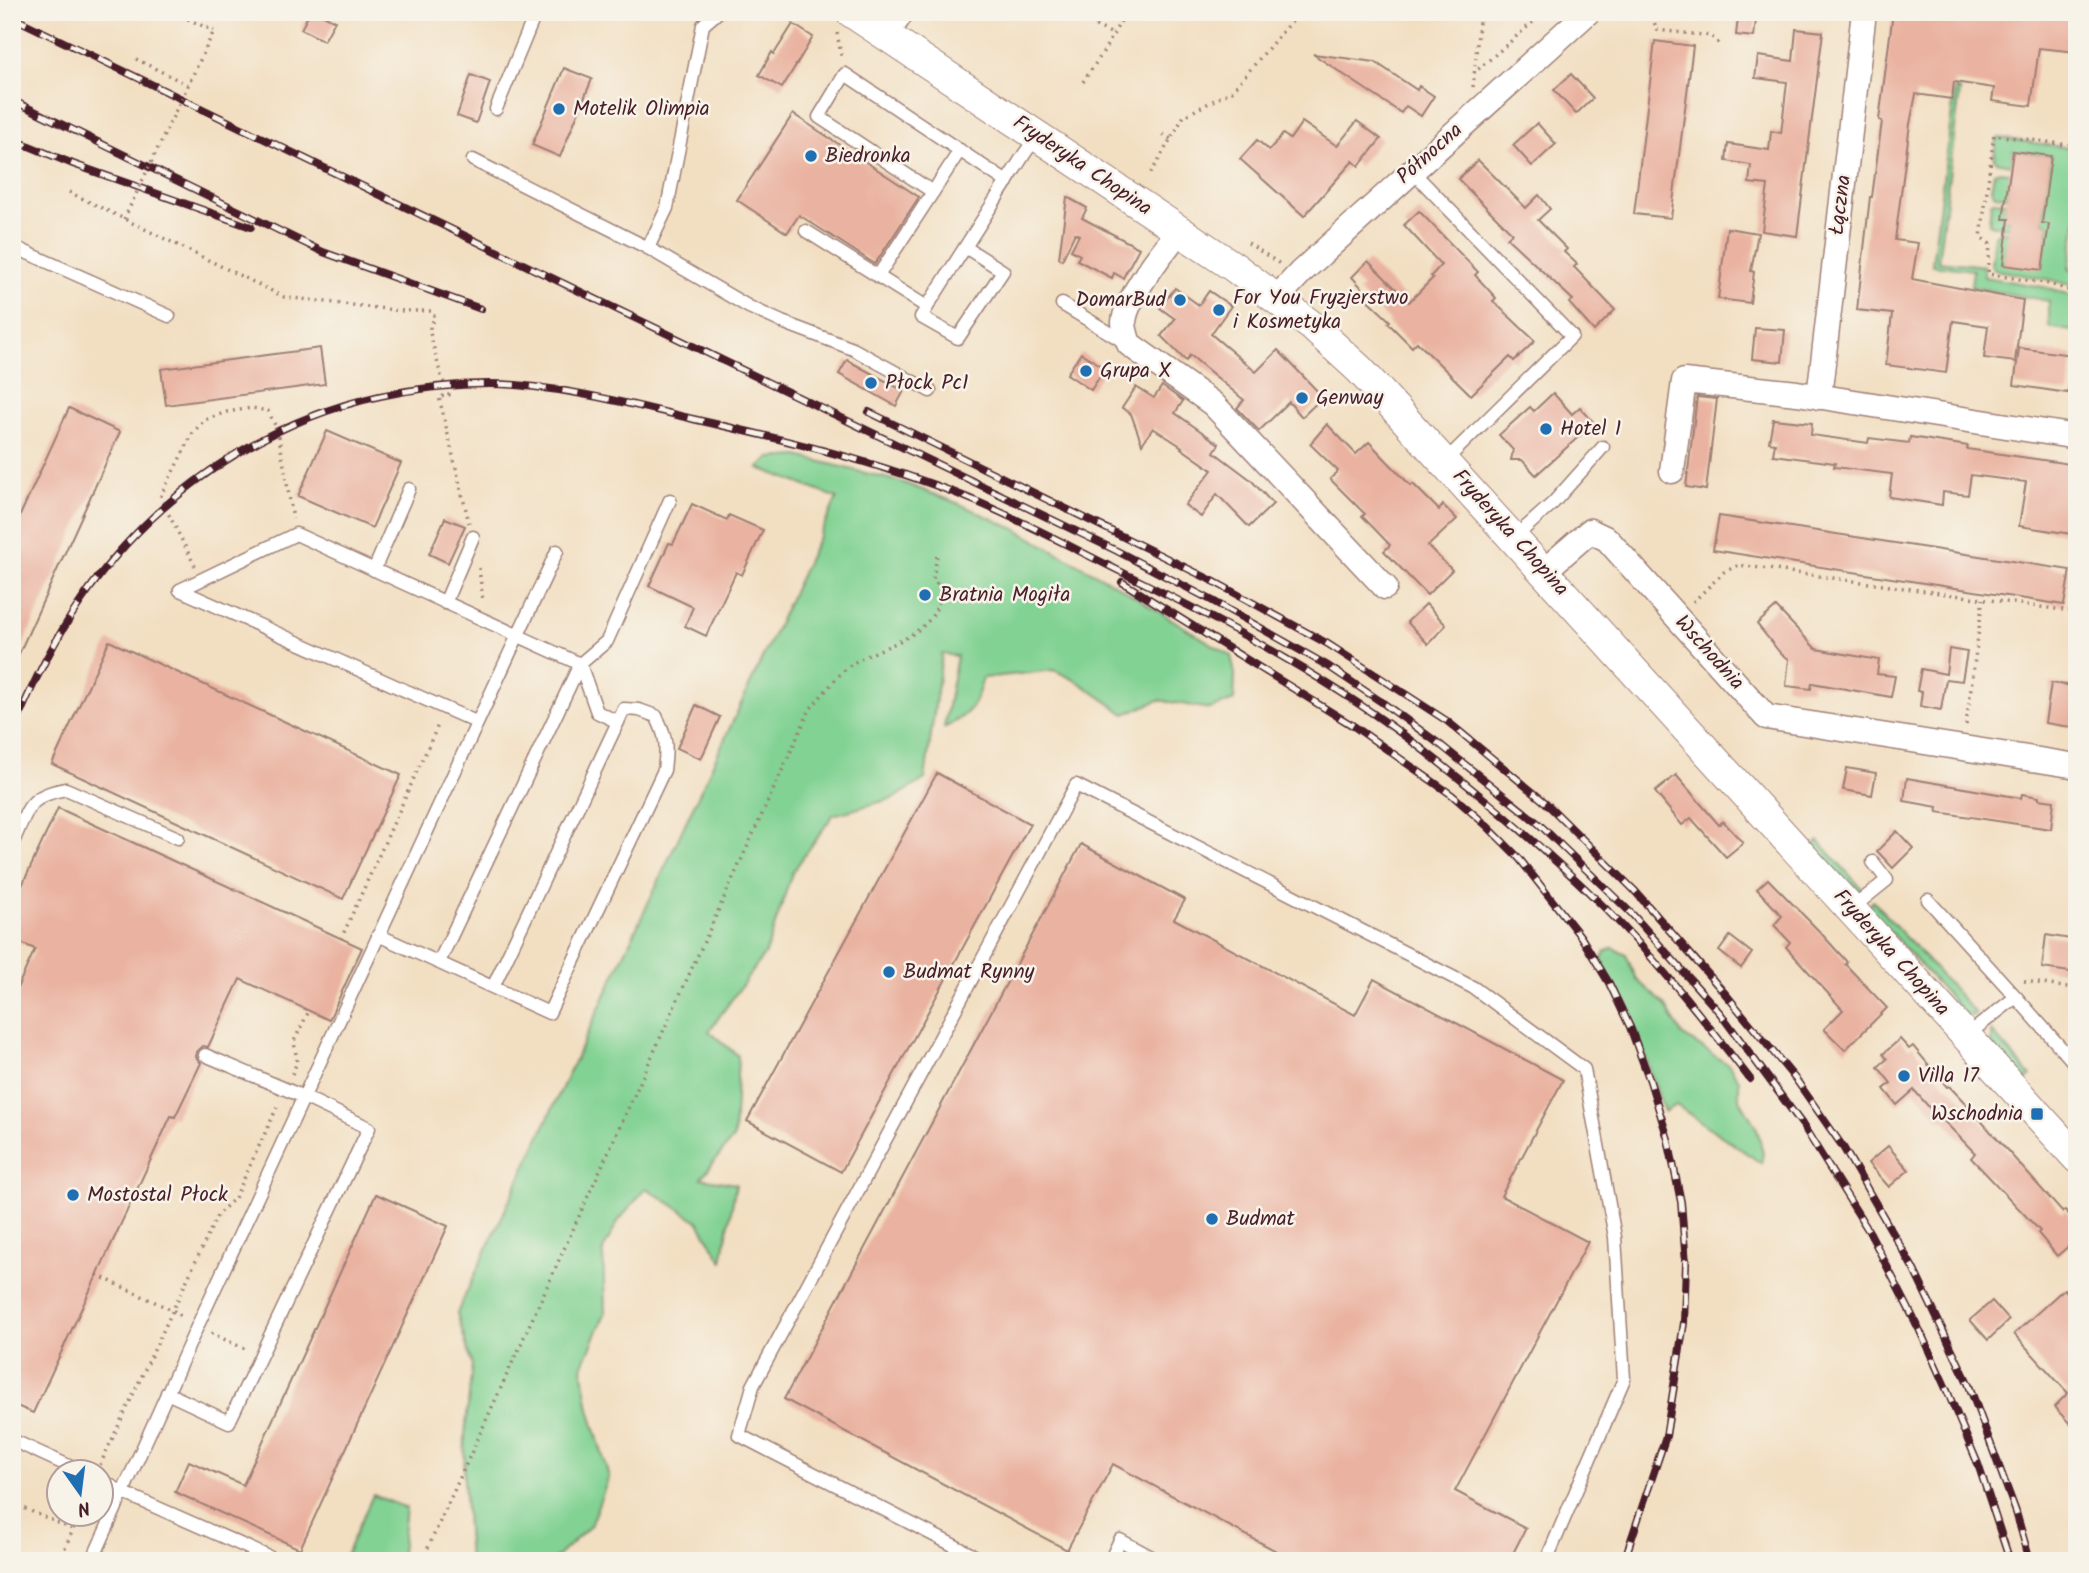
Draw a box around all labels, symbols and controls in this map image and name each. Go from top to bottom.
place label: Motelik Olimpia [573,93,710,126]
marker: Motelik Olimpia [551,101,567,117]
street label: Fryderyka Chopina [1006,107,1158,225]
street label: Północna [1389,115,1471,193]
place label: Biedronka [825,140,911,173]
marker: Biedronka [803,148,819,164]
street label: Łączna [1821,173,1861,237]
place label: For You Fryzjerstwo i Kosmetyka [1233,282,1408,339]
place label: DomarBud [1075,284,1167,317]
marker: DomarBud [1172,292,1188,308]
marker: For You Fryzjerstwo i Kosmetyka [1211,302,1227,318]
place label: Grupa X [1100,355,1172,388]
marker: Grupa X [1078,363,1094,379]
place label: Płock Pc1 [885,367,968,400]
marker: Płock Pc1 [863,375,879,391]
place label: Genway [1316,382,1383,415]
marker: Genway [1294,390,1310,406]
place label: Hotel 1 [1560,413,1621,446]
marker: Hotel 1 [1538,421,1554,437]
street label: Fryderyka Chopina [1444,462,1576,604]
place label: Bratnia Mogiła [939,579,1070,612]
marker: Bratnia Mogiła [917,587,933,603]
street label: Wschodnia [1666,608,1752,698]
street label: Fryderyka Chopina [1825,882,1957,1024]
place label: Budmat Rynny [903,956,1035,989]
marker: Budmat Rynny [881,964,897,980]
place label: Villa 17 [1918,1060,1980,1093]
marker: Villa 17 [1896,1068,1912,1084]
place label: Wschodnia [1931,1098,2023,1131]
marker: Wschodnia [2029,1106,2045,1122]
place label: Mostostal Płock [87,1179,228,1212]
marker: Mostostal Płock [65,1187,81,1203]
place label: Budmat [1226,1203,1296,1236]
marker: Budmat [1204,1211,1220,1227]
north arrow [46,1458,116,1528]
text: N [74,1492,93,1524]

